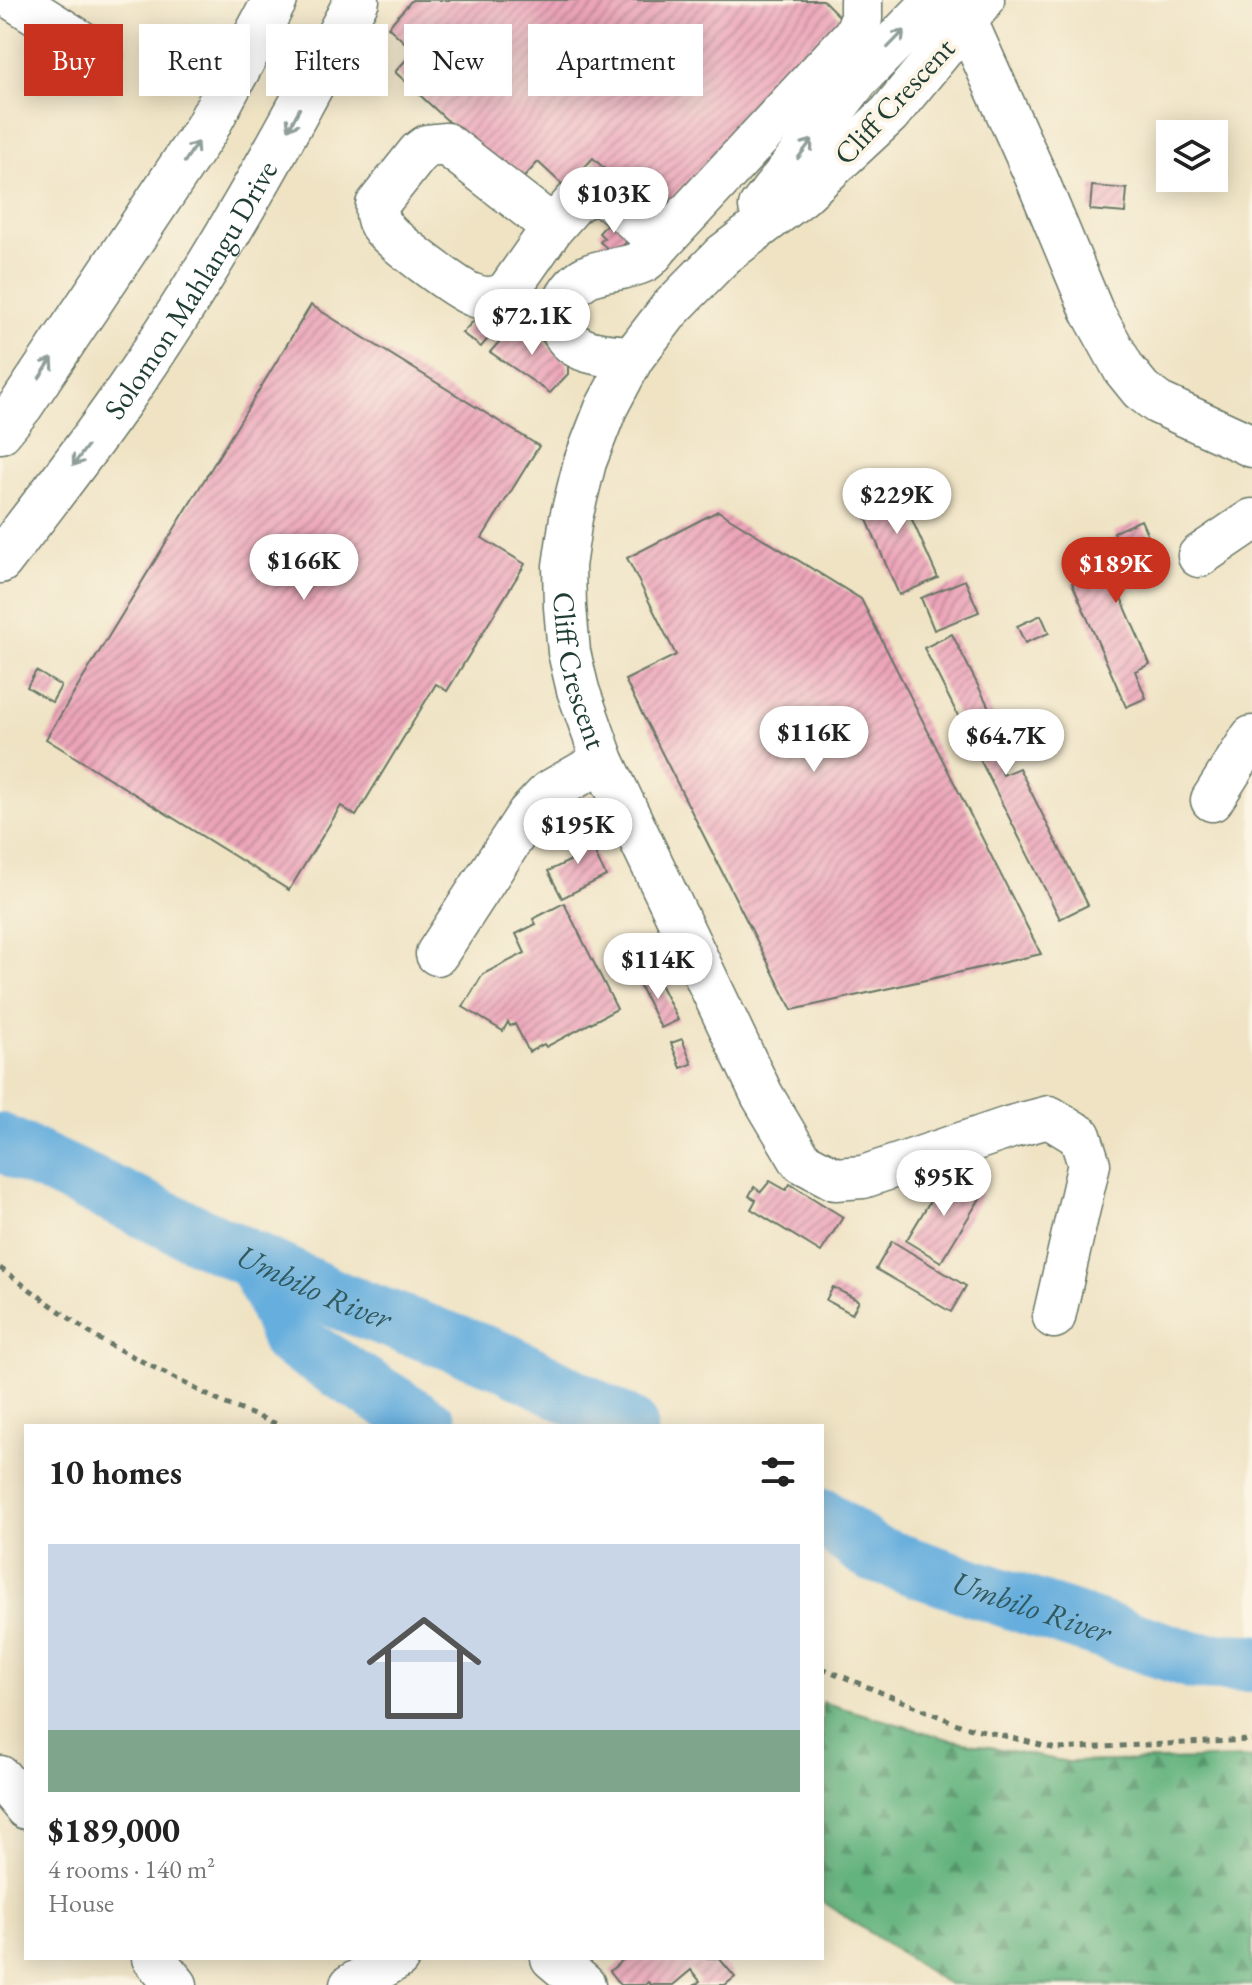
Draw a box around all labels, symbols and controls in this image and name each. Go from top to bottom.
chip: Buy [24,24,123,96]
chip: Rent [139,24,250,96]
chip: Filters [266,24,388,96]
chip: New [404,24,512,96]
chip: Apartment [528,24,703,96]
street label: Cliff Crescent [825,29,963,173]
one-way arrow [887,30,905,50]
one-way arrow [286,106,302,130]
map controls [1156,120,1228,192]
button: layers [1156,120,1228,192]
one-way arrow [796,139,813,160]
one-way arrow [182,142,199,164]
street label: Solomon Mahlangu Drive [94,153,286,426]
pin: $103K [558,167,670,235]
text: $103K [577,176,651,210]
pin: $72.1K [467,289,597,357]
text: $72.1K [492,298,572,332]
one-way arrow [38,357,54,380]
one-way arrow [72,445,89,466]
pin: $229K [841,468,953,536]
text: $229K [860,477,934,511]
pin: $166K [248,534,360,602]
pin: $189K [1060,537,1172,605]
text: $166K [267,543,341,577]
text: $189K [1079,546,1153,580]
street label: Cliff Crescent [545,591,617,755]
pin: $116K [758,706,870,774]
pin: $64.7K [941,709,1071,777]
text: $116K [777,715,851,749]
text: $64.7K [966,718,1046,752]
pin: $195K [522,798,634,866]
text: $195K [541,807,615,841]
pin: $114K [602,933,714,1001]
text: $114K [621,942,695,976]
pin: $95K [897,1150,991,1218]
text: $95K [914,1159,974,1193]
water label: Umbilo River [230,1235,399,1340]
text: 10 homes [48,1450,182,1494]
icon: filters [756,1450,800,1494]
water label: Umbilo River [946,1561,1118,1654]
icon: home [352,1596,496,1740]
text: $189,000 [48,1808,180,1852]
text: 4 rooms · 140 m² [48,1852,215,1886]
text: House [48,1886,114,1920]

